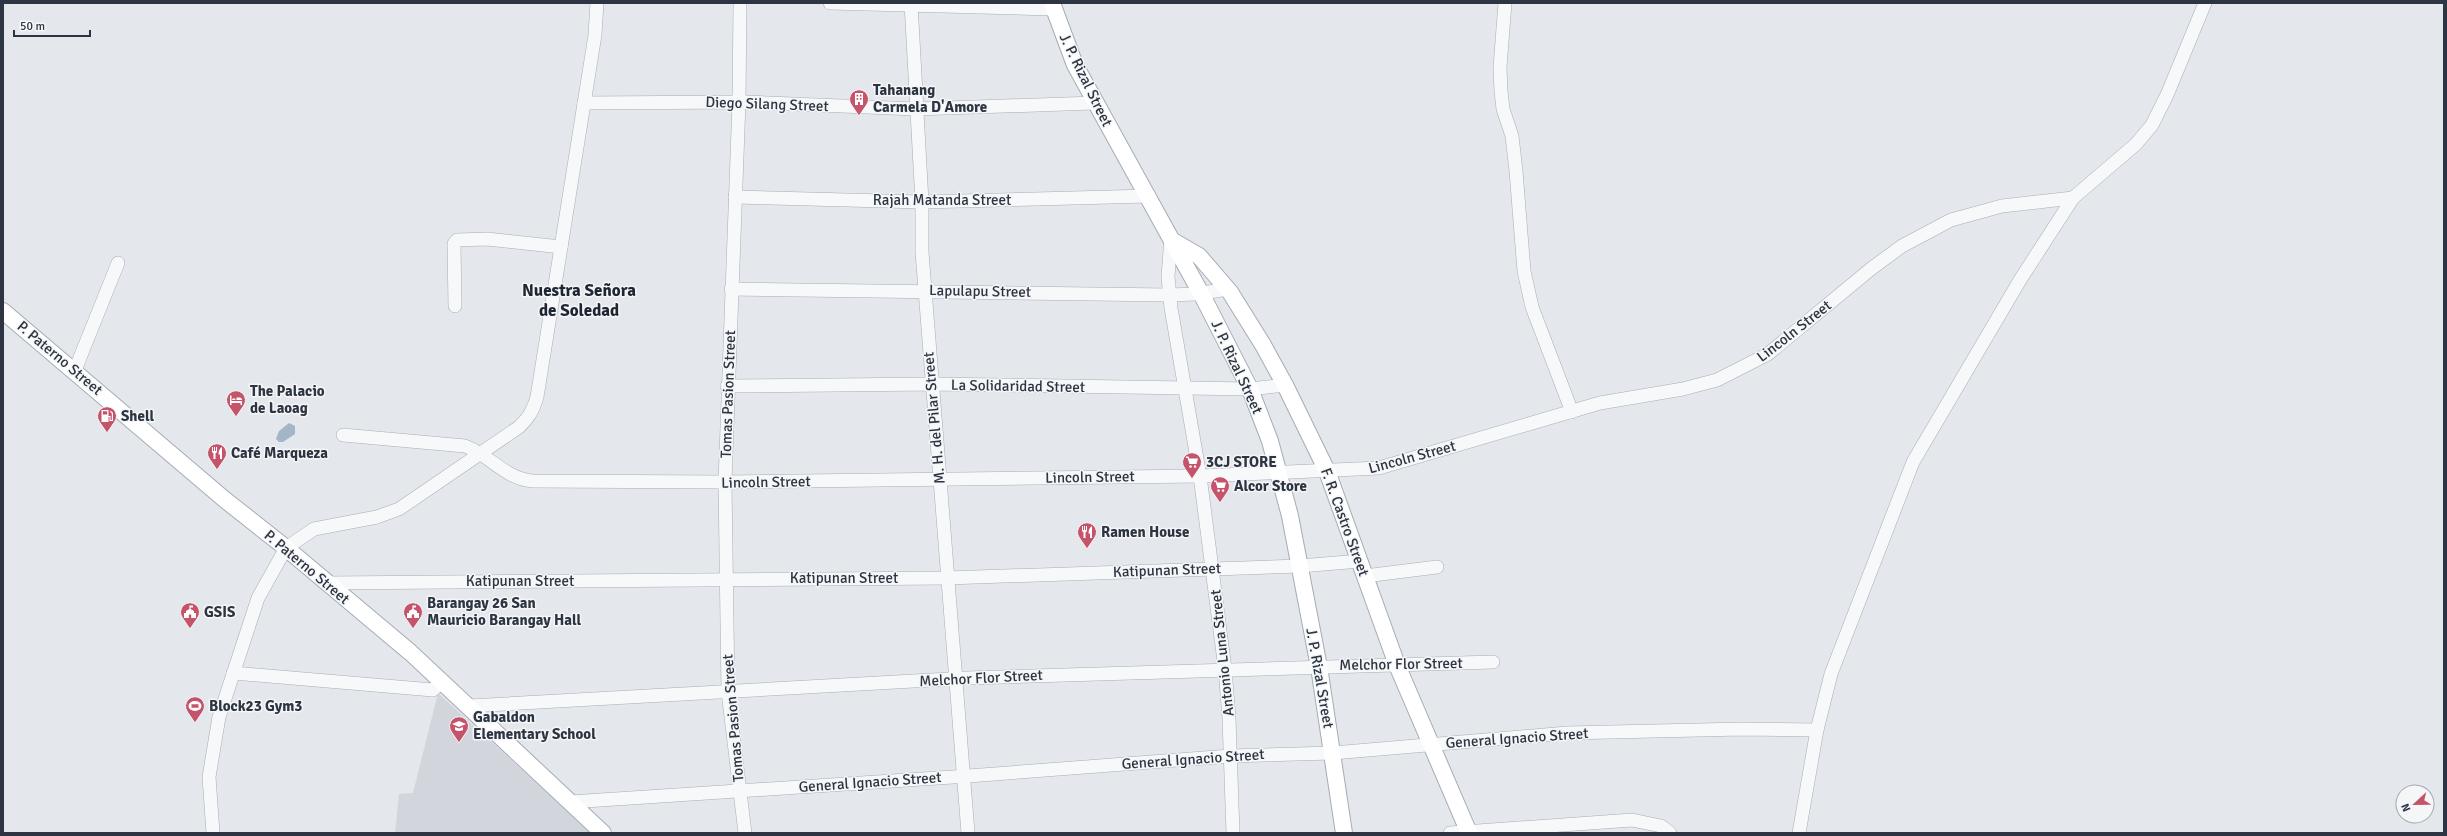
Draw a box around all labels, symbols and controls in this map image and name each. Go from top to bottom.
scale bar [14,12,90,38]
text: 50 m [20,19,45,34]
street label: J. P. Rizal Street [1056,30,1116,130]
place label: Tahanang Carmela D'Amore [873,81,987,116]
building icon: Tahanang Carmela D'Amore [848,88,870,116]
street label: Diego Silang Street [705,93,829,115]
street label: Rajah Matanda Street [873,191,1011,209]
district label: Nuestra Señora de Soledad [522,280,636,321]
street label: Lapulapu Street [929,281,1031,301]
street label: Lincoln Street [1753,296,1835,366]
street label: P. Paterno Street [14,317,106,399]
street label: J. P. Rizal Street [1207,317,1267,417]
street label: Tomas Pasion Street [717,330,739,458]
street label: M. H. del Pilar Street [919,351,949,485]
street label: La Solidaridad Street [951,376,1085,396]
place label: The Palacio de Laoag [250,382,325,417]
hotel icon: The Palacio de Laoag [225,389,247,417]
fuel station icon: Shell [96,405,118,433]
place label: Shell [121,407,154,425]
street label: Lincoln Street [1366,437,1458,477]
restaurant icon: Café Marqueza [206,442,228,470]
place label: Café Marqueza [231,444,328,462]
supermarket icon: 3CJ STORE [1181,451,1203,479]
place label: 3CJ STORE [1206,453,1277,471]
street label: F. R. Castro Street [1317,466,1373,578]
street label: Lincoln Street [1045,467,1135,487]
street label: Lincoln Street [721,472,811,492]
supermarket icon: Alcor Store [1209,475,1231,503]
place label: Alcor Store [1234,477,1307,495]
restaurant icon: Ramen House [1076,521,1098,549]
place label: Ramen House [1101,523,1189,541]
street label: P. Paterno Street [261,526,353,608]
street label: Katipunan Street [1113,559,1221,581]
street label: Katipunan Street [790,569,898,587]
street label: Katipunan Street [466,572,574,590]
street label: Antonio Luna Street [1206,589,1238,717]
place label: Barangay 26 San Mauricio Barangay Hall [427,594,581,629]
public building icon: GSIS [179,601,201,629]
public building icon: Barangay 26 San Mauricio Barangay Hall [402,601,424,629]
place label: GSIS [204,603,235,621]
street label: J. P. Rizal Street [1302,626,1338,730]
street label: Tomas Pasion Street [718,653,748,783]
street label: Melchor Flor Street [1339,654,1463,674]
street label: Melchor Flor Street [919,666,1043,690]
sports icon: Block23 Gym3 [184,695,206,723]
place label: Block23 Gym3 [209,697,302,715]
place label: Gabaldon Elementary School [473,708,596,743]
school or university icon: Gabaldon Elementary School [448,715,470,743]
street label: General Ignacio Street [1445,724,1589,752]
street label: General Ignacio Street [1121,745,1265,773]
street label: General Ignacio Street [798,768,942,796]
north arrow [2395,784,2435,824]
text: N [2399,802,2414,814]

